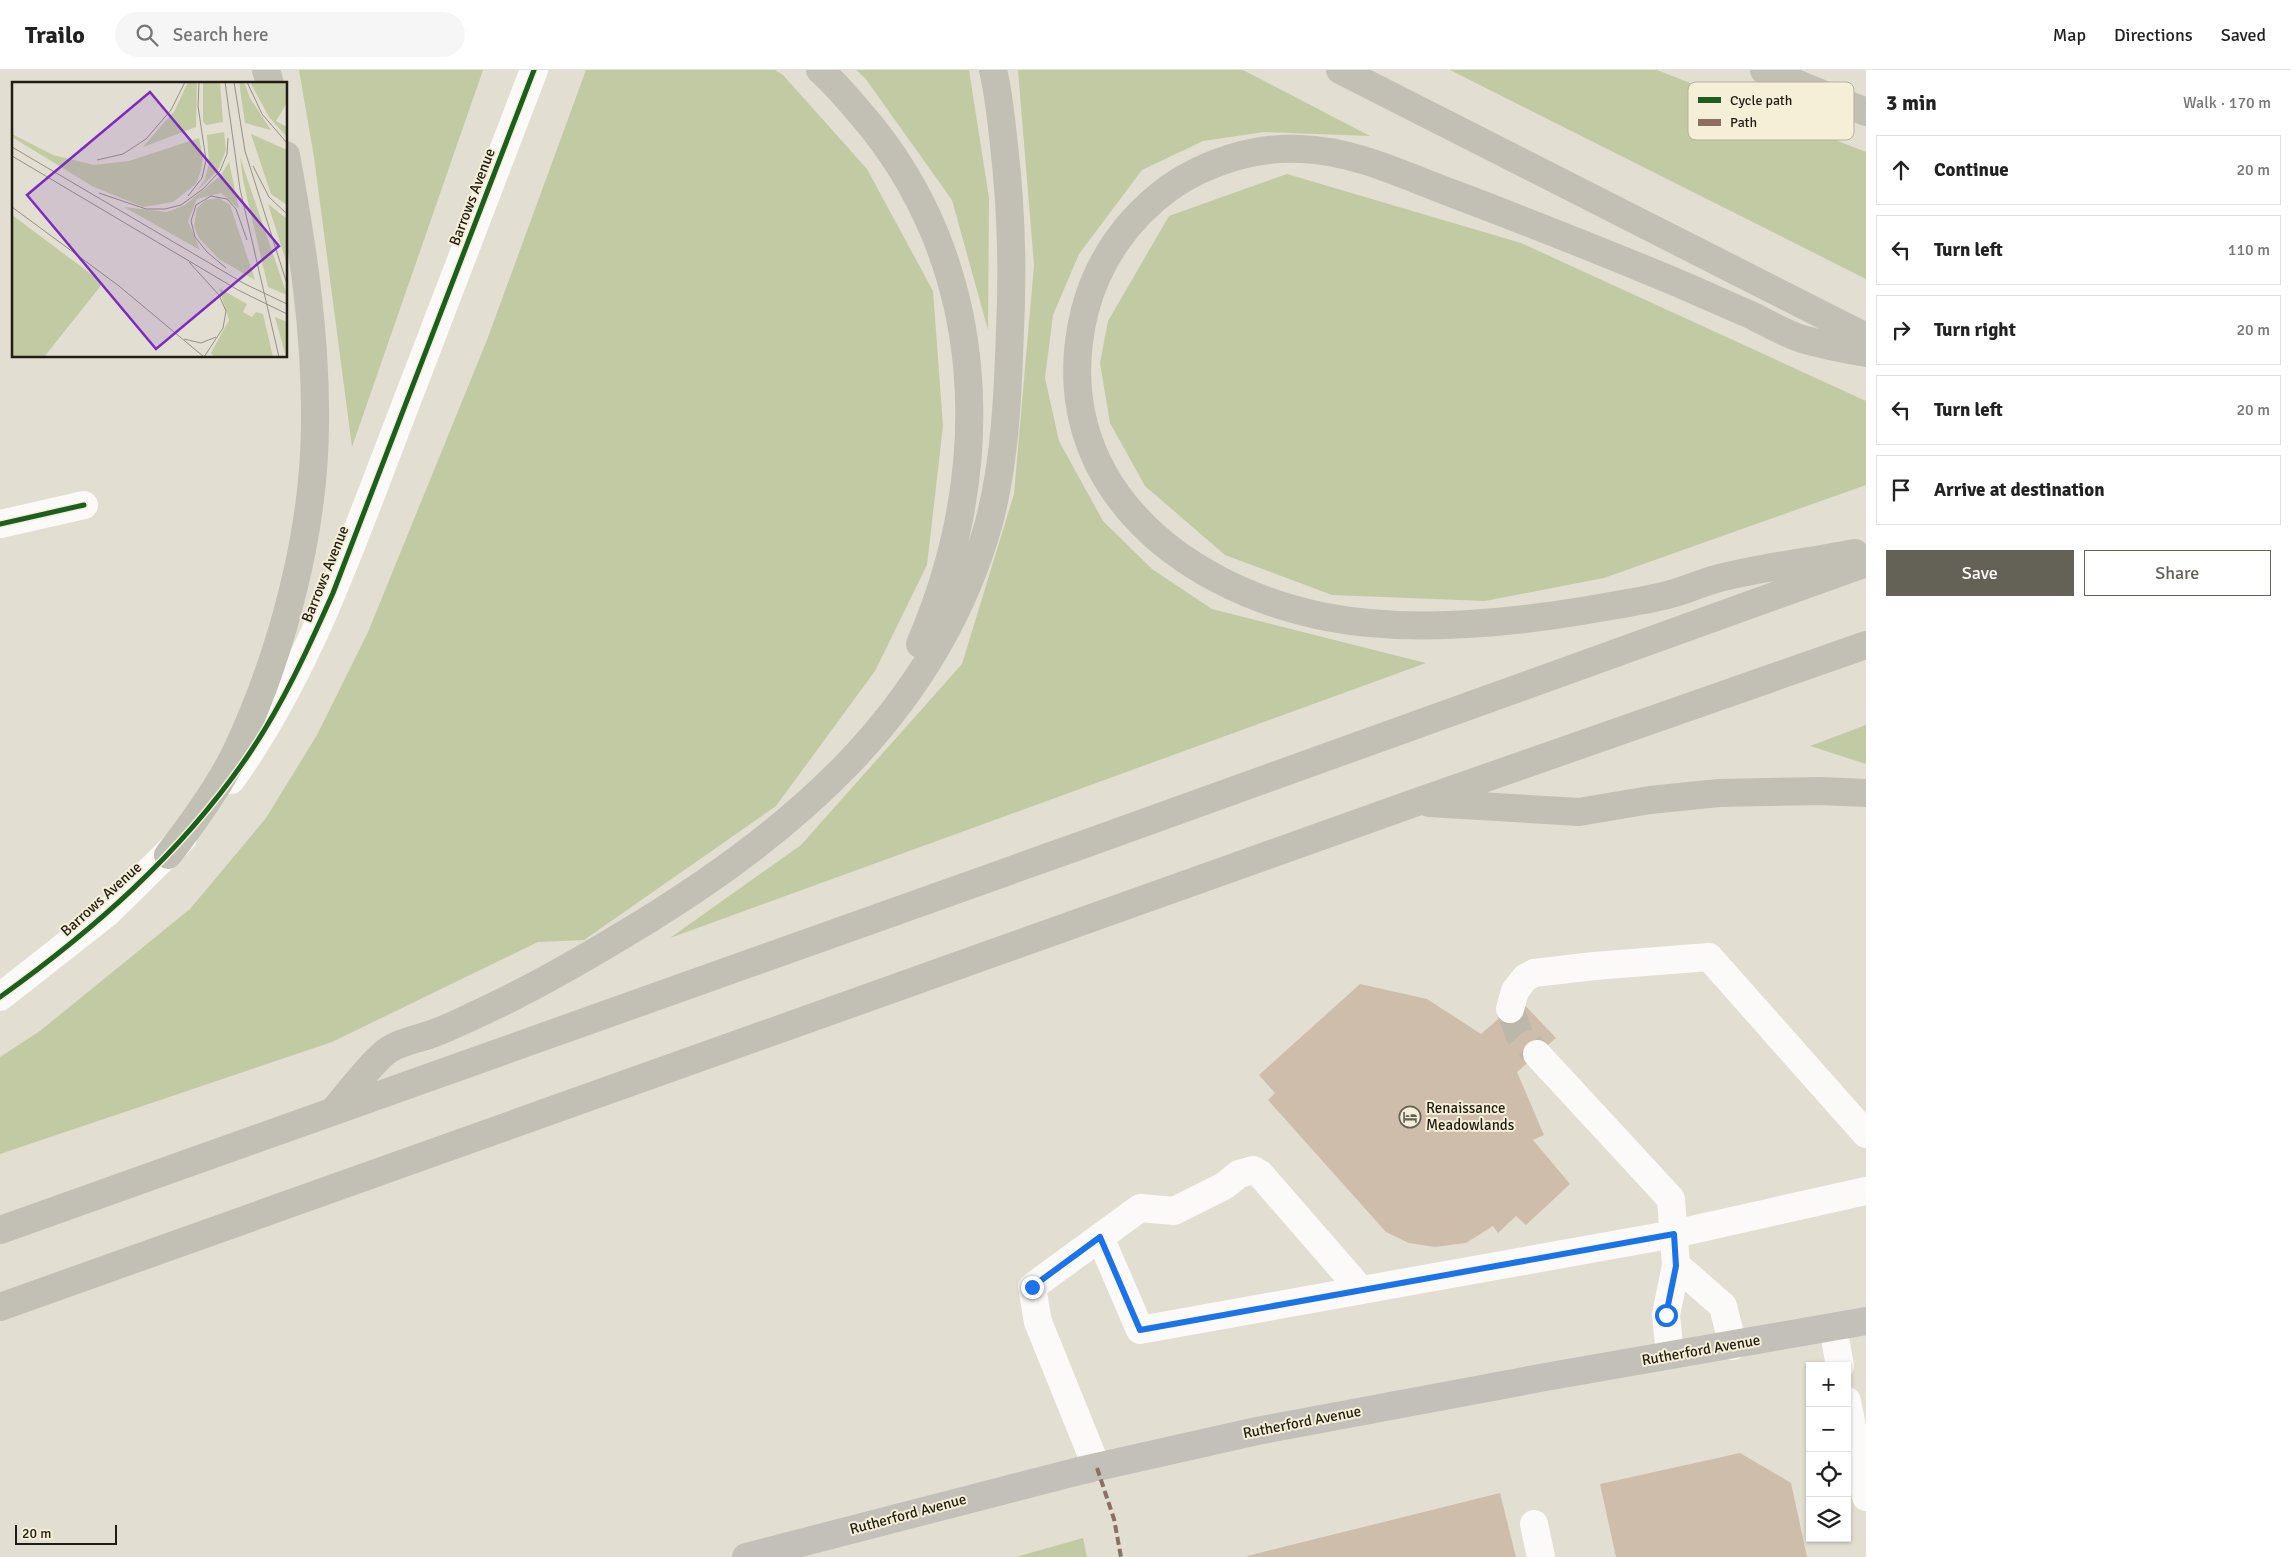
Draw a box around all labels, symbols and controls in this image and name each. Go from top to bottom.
search box [115,12,465,57]
text: Trailo [25,20,85,50]
icon: search [133,21,161,49]
text: Search here [173,23,269,47]
text: Map [2053,24,2086,46]
text: Directions [2114,24,2193,46]
text: Saved [2221,24,2266,46]
inset map [12,82,288,358]
legend [1688,82,1854,140]
text: 3 min [1886,90,1937,116]
text: Cycle path [1730,92,1792,109]
text: Walk · 170 m [2183,93,2271,113]
text: Path [1730,114,1757,131]
street label: Barrows Avenue [445,146,499,248]
icon: ahead [1887,156,1915,184]
text: Continue [1934,158,2009,182]
text: 20 m [2236,160,2270,180]
icon: left [1887,236,1915,264]
text: Turn left [1934,238,2003,262]
text: 110 m [2228,240,2270,260]
icon: right [1887,316,1915,344]
text: Turn right [1934,318,2016,342]
text: 20 m [2236,320,2270,340]
icon: left [1887,396,1915,424]
text: Turn left [1934,398,2003,422]
text: 20 m [2236,400,2270,420]
icon: arrive [1887,476,1915,504]
text: Arrive at destination [1934,478,2105,502]
street label: Barrows Avenue [297,523,353,625]
button: Save [1886,550,2074,596]
button: Share [2084,550,2271,596]
street label: Barrows Avenue [57,858,145,940]
place label: Renaissance Meadowlands [1426,1099,1515,1134]
hotel icon: Renaissance Meadowlands [1398,1105,1422,1129]
route end [1021,1276,1044,1299]
route start [1655,1304,1678,1327]
street label: Rutherford Avenue [1640,1331,1762,1369]
map controls [1806,1362,1851,1542]
button: + [1806,1362,1851,1407]
street label: Rutherford Avenue [1241,1402,1363,1442]
button: − [1806,1407,1851,1452]
button: locate [1806,1452,1851,1497]
street label: Rutherford Avenue [848,1490,968,1538]
button: layers [1806,1497,1851,1542]
scale bar [15,1522,118,1545]
text: 20 m [22,1525,51,1542]

